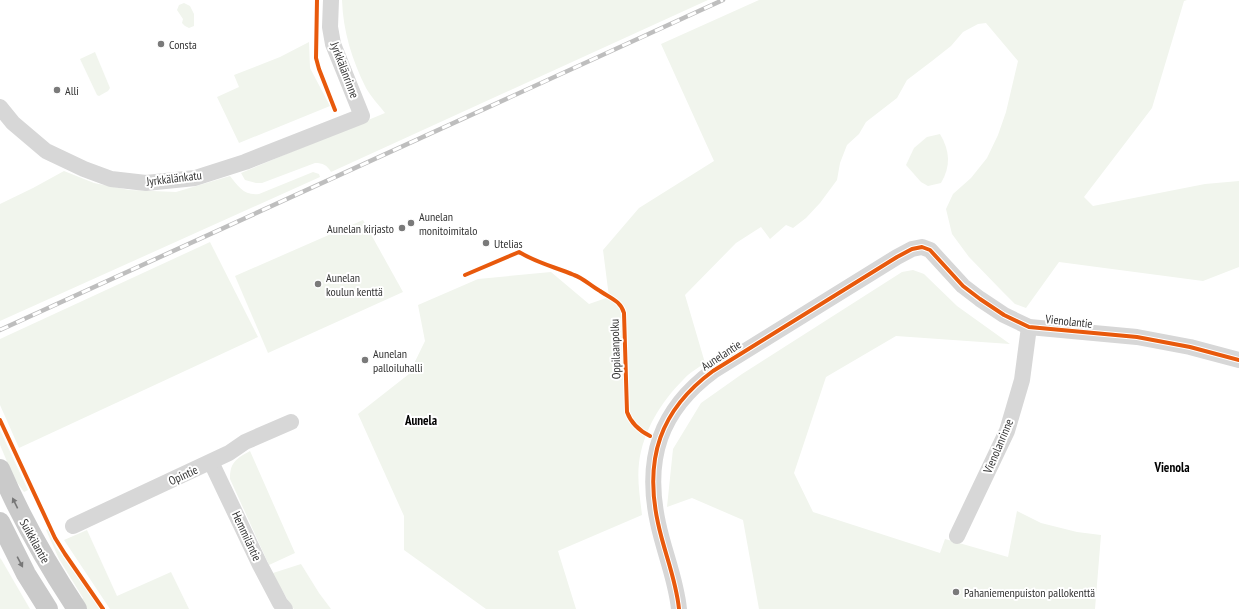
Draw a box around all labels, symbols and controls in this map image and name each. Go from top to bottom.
place label: Consta [169,37,197,52]
marker: Consta [156,39,166,49]
street label: Jyrkkälänrinne [327,39,363,100]
place label: Alli [65,83,79,98]
marker: Alli [52,85,62,95]
street label: Jyrkkälänkatu [144,167,203,189]
place label: Aunelan monitoimitalo [419,209,477,238]
marker: Aunelan monitoimitalo [406,218,416,228]
place label: Aunelan kirjasto [327,221,394,236]
marker: Aunelan kirjasto [397,223,407,233]
place label: Utelias [494,236,523,251]
marker: Utelias [481,238,491,248]
place label: Aunelan koulun kenttä [326,270,383,299]
marker: Aunelan koulun kenttä [313,279,323,289]
street label: Vienolantie [1044,311,1093,331]
street label: Oppilaanpolku [606,319,624,379]
street label: Aunelantie [698,336,744,374]
place label: Aunelan palloiluhalli [373,346,423,375]
marker: Aunelan palloiluhalli [360,355,370,365]
district label: Aunela [404,412,437,429]
street label: Vienolanrinne [979,416,1016,476]
district label: Vienola [1153,459,1190,476]
street label: Opintie [166,462,200,488]
one-way arrow [12,497,18,508]
street label: Hemmiläntie [229,509,265,563]
street label: Suikkilantie [17,516,53,566]
one-way arrow [17,556,23,567]
place label: Pahaniemenpuiston pallokenttä [964,585,1095,600]
marker: Pahaniemenpuiston pallokenttä [951,587,961,597]

